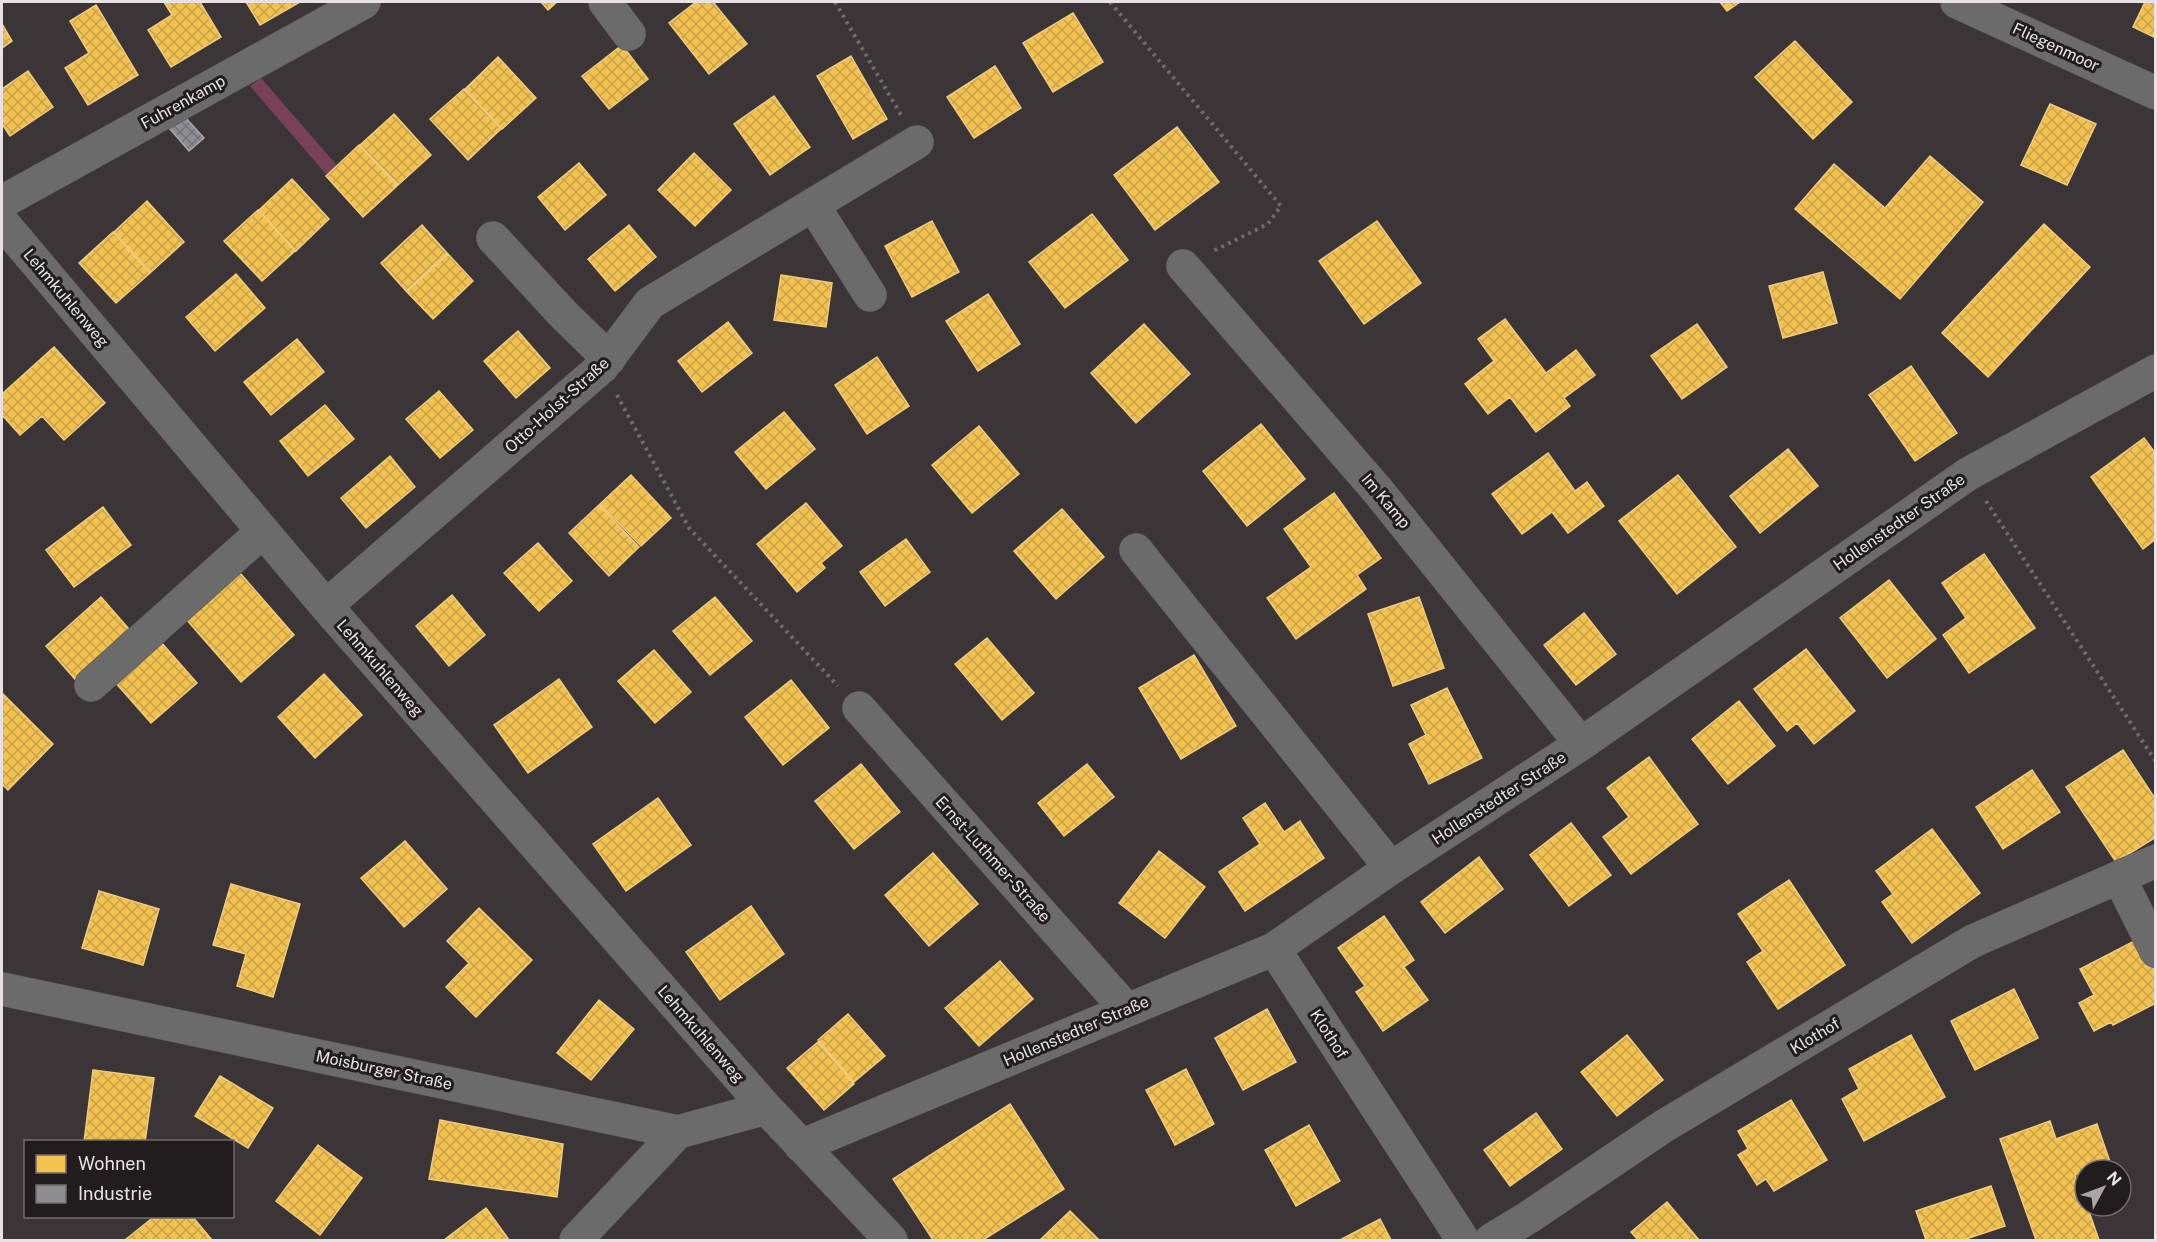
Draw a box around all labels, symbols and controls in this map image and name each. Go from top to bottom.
street label: Fliegenmoor [2010,19,2102,75]
street label: Fuhrenkamp [138,71,228,133]
street label: Lehmkuhlenweg [19,245,113,351]
street label: Otto-Holst-Straße [501,353,613,457]
street label: Hollenstedter Straße [1830,469,1968,575]
street label: Im Kamp [1358,470,1414,532]
street label: Lehmkuhlenweg [333,616,427,720]
street label: Hollenstedter Straße [1428,748,1570,848]
street label: Ernst-Luthmer-Straße [931,792,1055,926]
street label: Lehmkuhlenweg [654,982,748,1086]
street label: Hollenstedter Straße [1000,992,1152,1070]
street label: Klothof [1306,1006,1352,1062]
street label: Klothof [1787,1014,1843,1058]
street label: Moisburger Straße [314,1046,454,1094]
legend [24,1140,234,1218]
text: Wohnen [78,1153,146,1174]
north arrow [2073,1158,2133,1218]
text: N [2103,1168,2125,1189]
text: Industrie [78,1183,152,1204]

